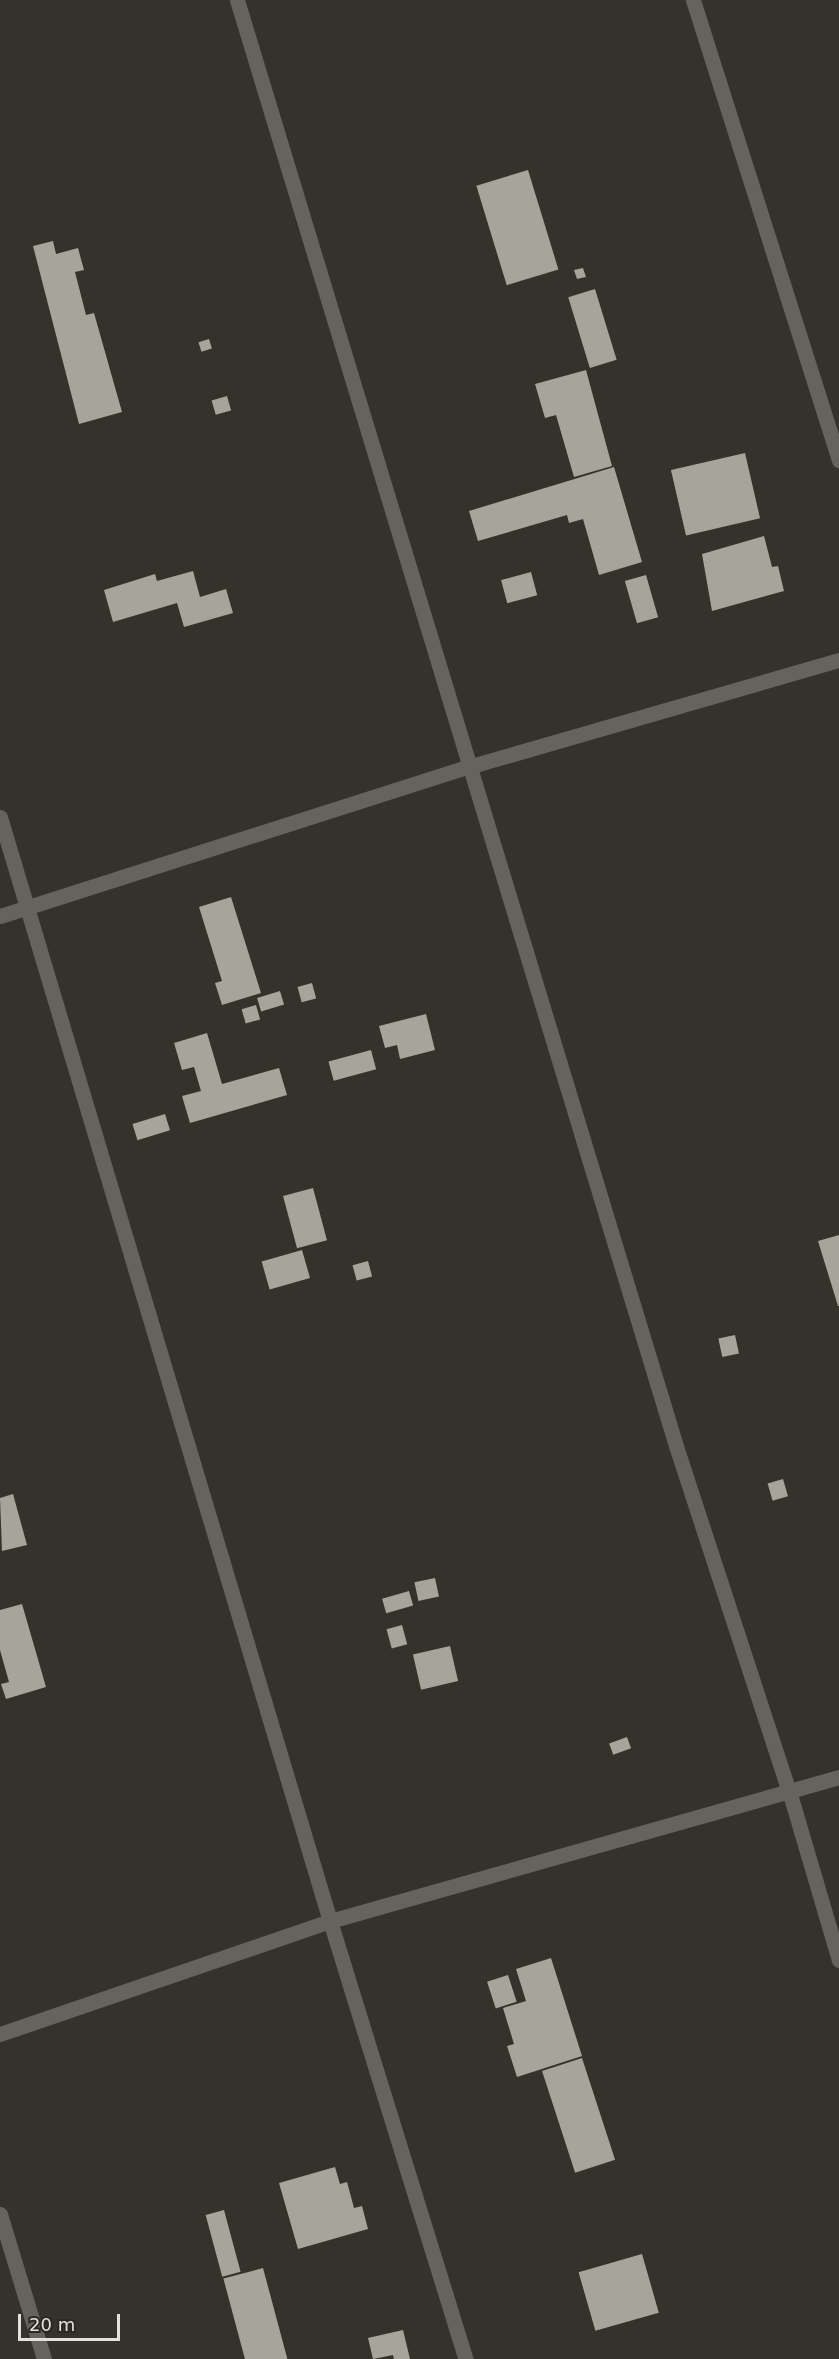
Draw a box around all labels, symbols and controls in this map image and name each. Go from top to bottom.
scale bar [21,2302,123,2340]
text: 20 m [29,2314,75,2335]

